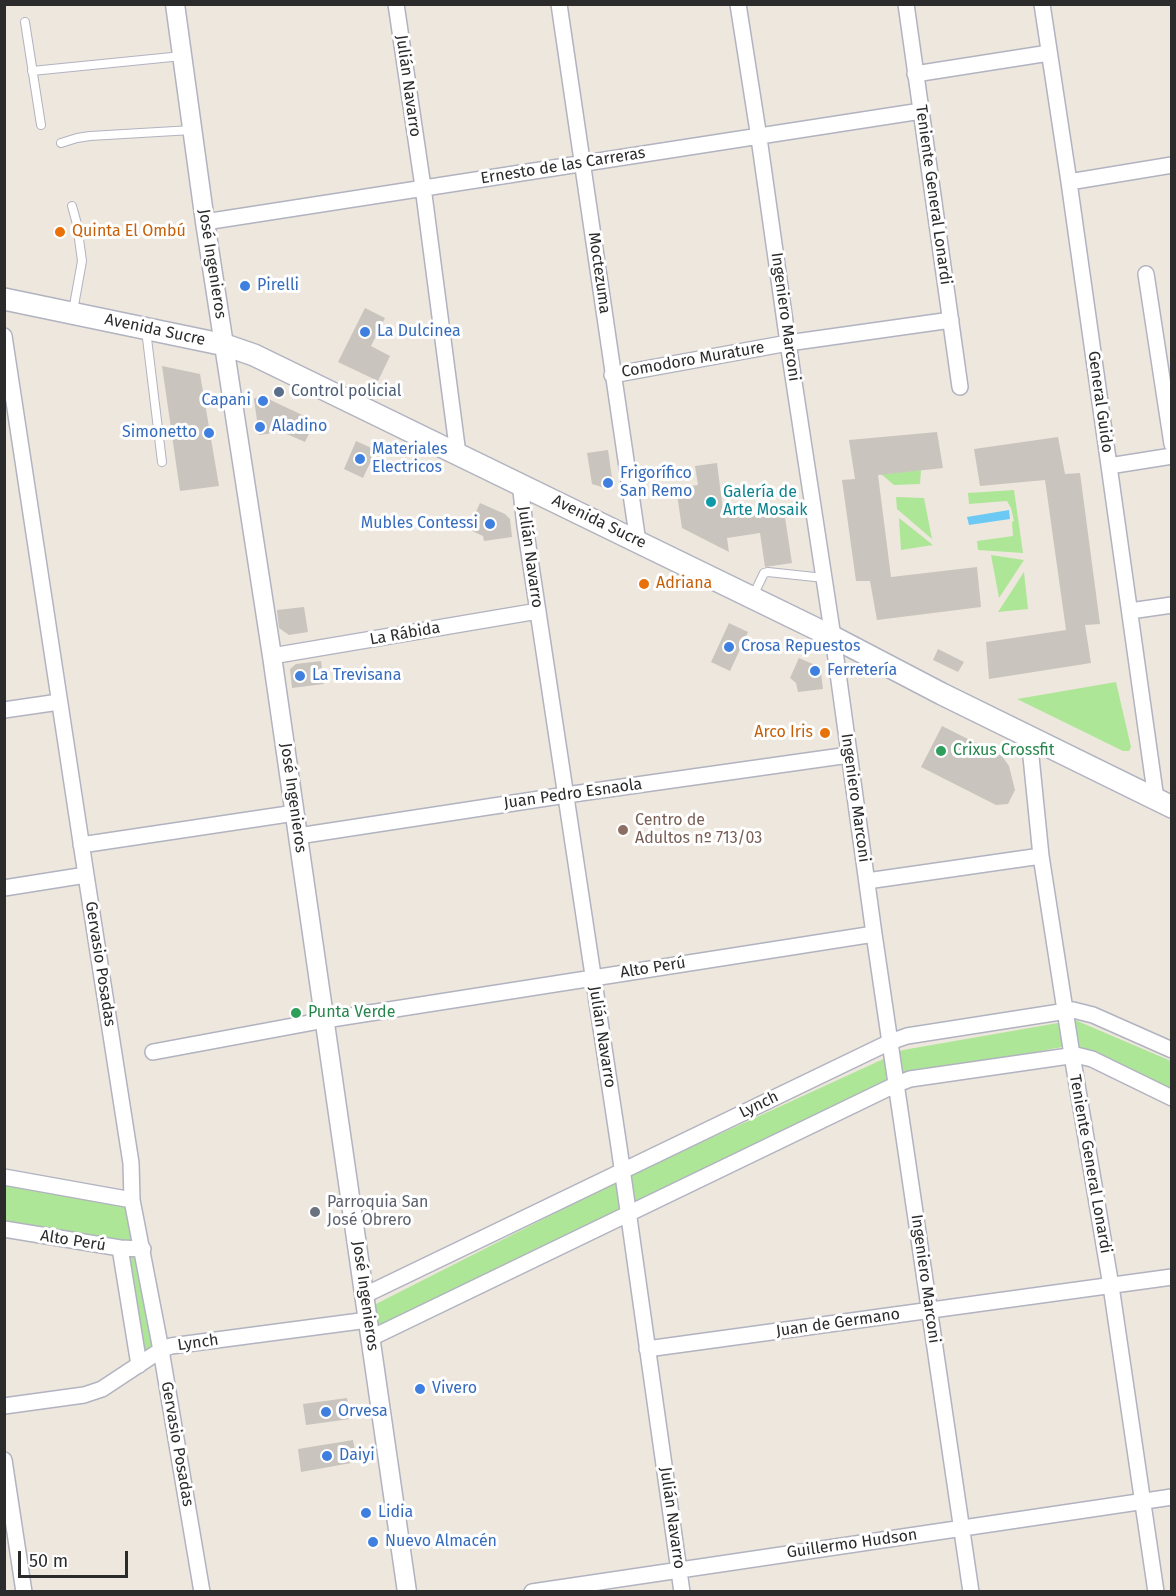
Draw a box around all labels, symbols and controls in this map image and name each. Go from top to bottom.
street label: Julián Navarro [391,34,425,138]
street label: Teniente General Lonardi [911,104,955,286]
street label: Ernesto de las Carreras [479,144,647,188]
street label: José Ingenieros [194,208,230,320]
place label: Quinta El Ombú [72,222,186,242]
marker: Quinta El Ombú [53,225,67,239]
street label: Moctezuma [584,231,614,315]
street label: Ingeniero Marconi [766,251,804,383]
place label: Pirelli [257,276,299,296]
marker: Pirelli [238,279,252,293]
street label: Avenida Sucre [103,310,207,350]
place label: La Dulcinea [377,322,461,342]
marker: La Dulcinea [358,325,372,339]
street label: Comodoro Murature [620,338,766,382]
street label: General Guido [1083,350,1117,454]
place label: Control policial [291,382,402,402]
marker: Control policial [272,385,286,399]
place label: Capani [202,391,251,411]
marker: Capani [256,394,270,408]
place label: Aladino [272,417,327,437]
marker: Aladino [253,420,267,434]
place label: Simonetto [122,423,197,443]
marker: Simonetto [202,426,216,440]
place label: Materiales Electricos [372,440,447,478]
marker: Materiales Electricos [353,452,367,466]
place label: Frigorífico San Remo [620,464,692,502]
marker: Frigorífico San Remo [601,476,615,490]
place label: Galería de Arte Mosaik [723,483,807,521]
street label: Avenida Sucre [549,491,649,553]
marker: Galería de Arte Mosaik [704,495,718,509]
street label: Julián Navarro [513,505,547,609]
place label: Mubles Contessi [361,514,478,534]
marker: Mubles Contessi [483,517,497,531]
place label: Adriana [656,574,712,594]
marker: Adriana [637,577,651,591]
street label: La Rábida [368,618,442,650]
place label: Crosa Repuestos [741,637,861,657]
marker: Crosa Repuestos [722,640,736,654]
place label: Ferretería [827,661,897,681]
marker: Ferretería [808,664,822,678]
place label: La Trevisana [312,666,401,686]
marker: La Trevisana [293,669,307,683]
place label: Arco Iris [754,723,813,743]
marker: Arco Iris [818,726,832,740]
street label: Ingeniero Marconi [836,732,874,864]
place label: Crixus Crossfit [953,741,1055,761]
street label: José Ingenieros [276,742,310,854]
marker: Crixus Crossfit [934,744,948,758]
street label: Juan Pedro Esnaola [503,775,643,813]
place label: Centro de Adultos nº 713/03 [635,811,762,849]
marker: Centro de Adultos nº 713/03 [616,823,630,837]
street label: Gervasio Posadas [81,900,119,1028]
street label: Alto Perú [619,953,687,983]
street label: Julián Navarro [584,985,620,1089]
place label: Punta Verde [308,1003,395,1023]
marker: Punta Verde [289,1006,303,1020]
street label: Teniente General Lonardi [1065,1073,1115,1255]
street label: Lynch [736,1087,782,1123]
place label: Parroquia San José Obrero [327,1193,428,1231]
marker: Parroquia San José Obrero [308,1205,322,1219]
street label: Ingeniero Marconi [906,1213,944,1345]
street label: Alto Perú [39,1226,107,1256]
street label: José Ingenieros [348,1240,382,1352]
street label: Juan de Germano [775,1305,901,1341]
street label: Lynch [176,1331,220,1355]
place label: Vivero [432,1379,477,1399]
street label: Gervasio Posadas [157,1380,197,1508]
marker: Vivero [413,1382,427,1396]
place label: Orvesa [338,1402,388,1422]
marker: Orvesa [319,1405,333,1419]
place label: Daiyi [339,1446,375,1466]
marker: Daiyi [320,1449,334,1463]
street label: Julián Navarro [655,1466,689,1570]
place label: Lidia [378,1503,413,1523]
marker: Lidia [359,1506,373,1520]
street label: Guillermo Hudson [786,1525,918,1563]
place label: Nuevo Almacén [385,1532,497,1552]
marker: Nuevo Almacén [366,1535,380,1549]
scale bar [21,1539,130,1577]
text: 50 m [29,1550,68,1572]

